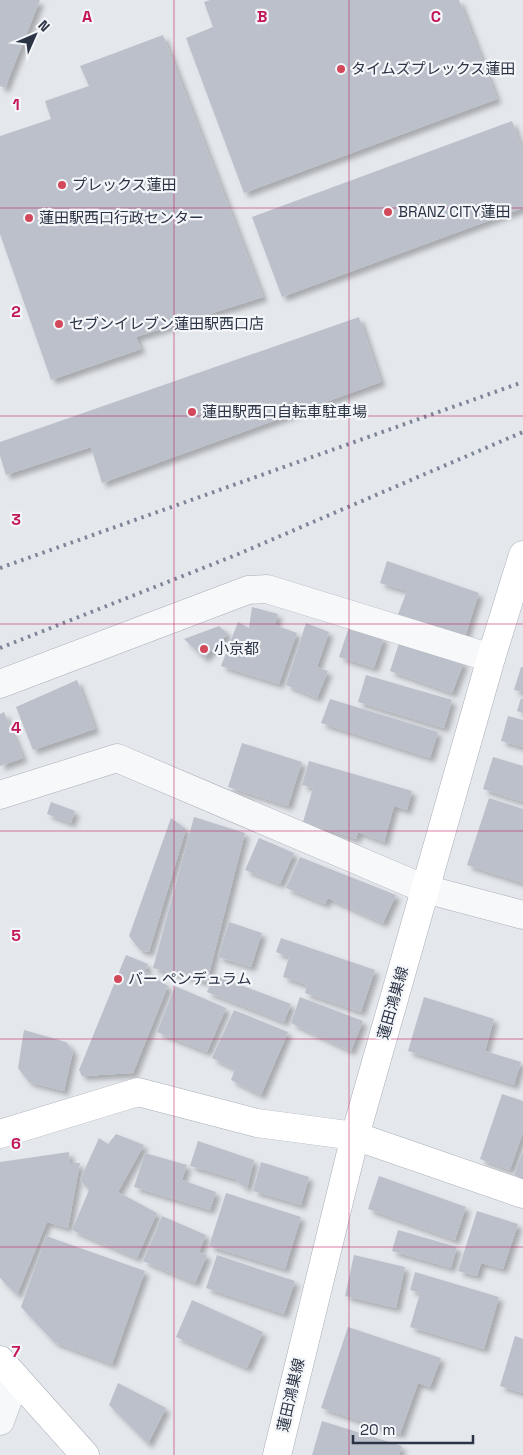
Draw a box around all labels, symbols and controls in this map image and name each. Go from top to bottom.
text: A [82,6,92,27]
text: B [257,6,267,27]
text: C [431,6,441,27]
north arrow [10,10,60,60]
text: N [35,16,54,35]
place label: タイムズプレックス蓮田 [351,59,515,78]
marker: タイムズプレックス蓮田 [335,63,347,75]
text: 1 [12,94,20,115]
place label: プレックス蓮田 [72,175,177,194]
marker: プレックス蓮田 [56,179,68,191]
place label: BRANZ CITY蓮田 [398,202,511,221]
marker: BRANZ CITY蓮田 [382,206,394,218]
place label: 蓮田駅西口行政センター [39,208,204,227]
marker: 蓮田駅西口行政センター [23,212,35,224]
text: 2 [11,301,21,322]
place label: セブンイレブン蓮田駅西口店 [69,314,264,333]
marker: セブンイレブン蓮田駅西口店 [53,318,65,330]
place label: 蓮田駅西口自転車駐車場 [202,402,367,421]
marker: 蓮田駅西口自転車駐車場 [186,406,198,418]
text: 3 [11,509,21,530]
place label: 小京都 [214,639,259,658]
marker: 小京都 [198,643,210,655]
text: 4 [11,717,21,738]
text: 5 [11,925,21,946]
street label: 蓮田鴻巣線 [373,964,412,1042]
place label: バー ペンデュラム [128,969,251,988]
marker: バー ペンデュラム [112,973,124,985]
text: 6 [11,1133,21,1154]
text: 7 [12,1341,21,1362]
street label: 蓮田鴻巣線 [273,1356,308,1434]
scale bar [353,1412,473,1444]
text: 20 m [360,1420,395,1439]

